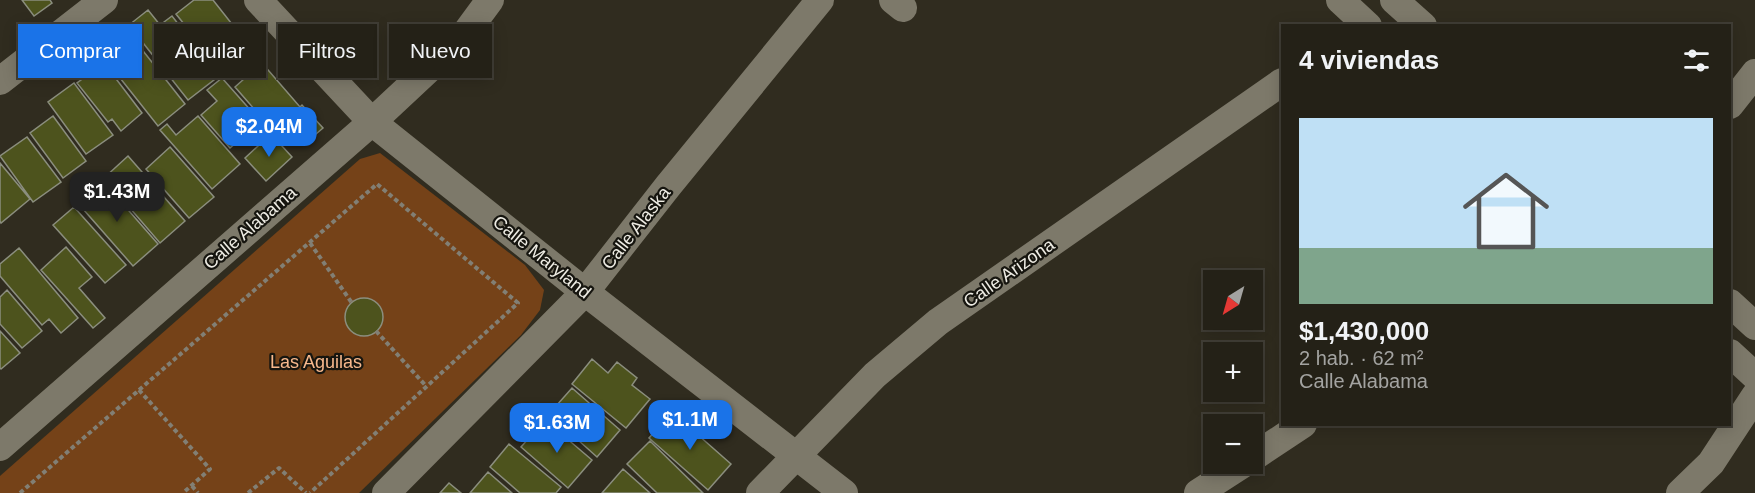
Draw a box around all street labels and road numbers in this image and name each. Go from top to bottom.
street label: Calle Alabama [200,182,301,274]
street label: Calle Alaska [598,182,675,273]
street label: Calle Maryland [489,211,595,303]
street label: Calle Arizona [960,234,1059,312]

